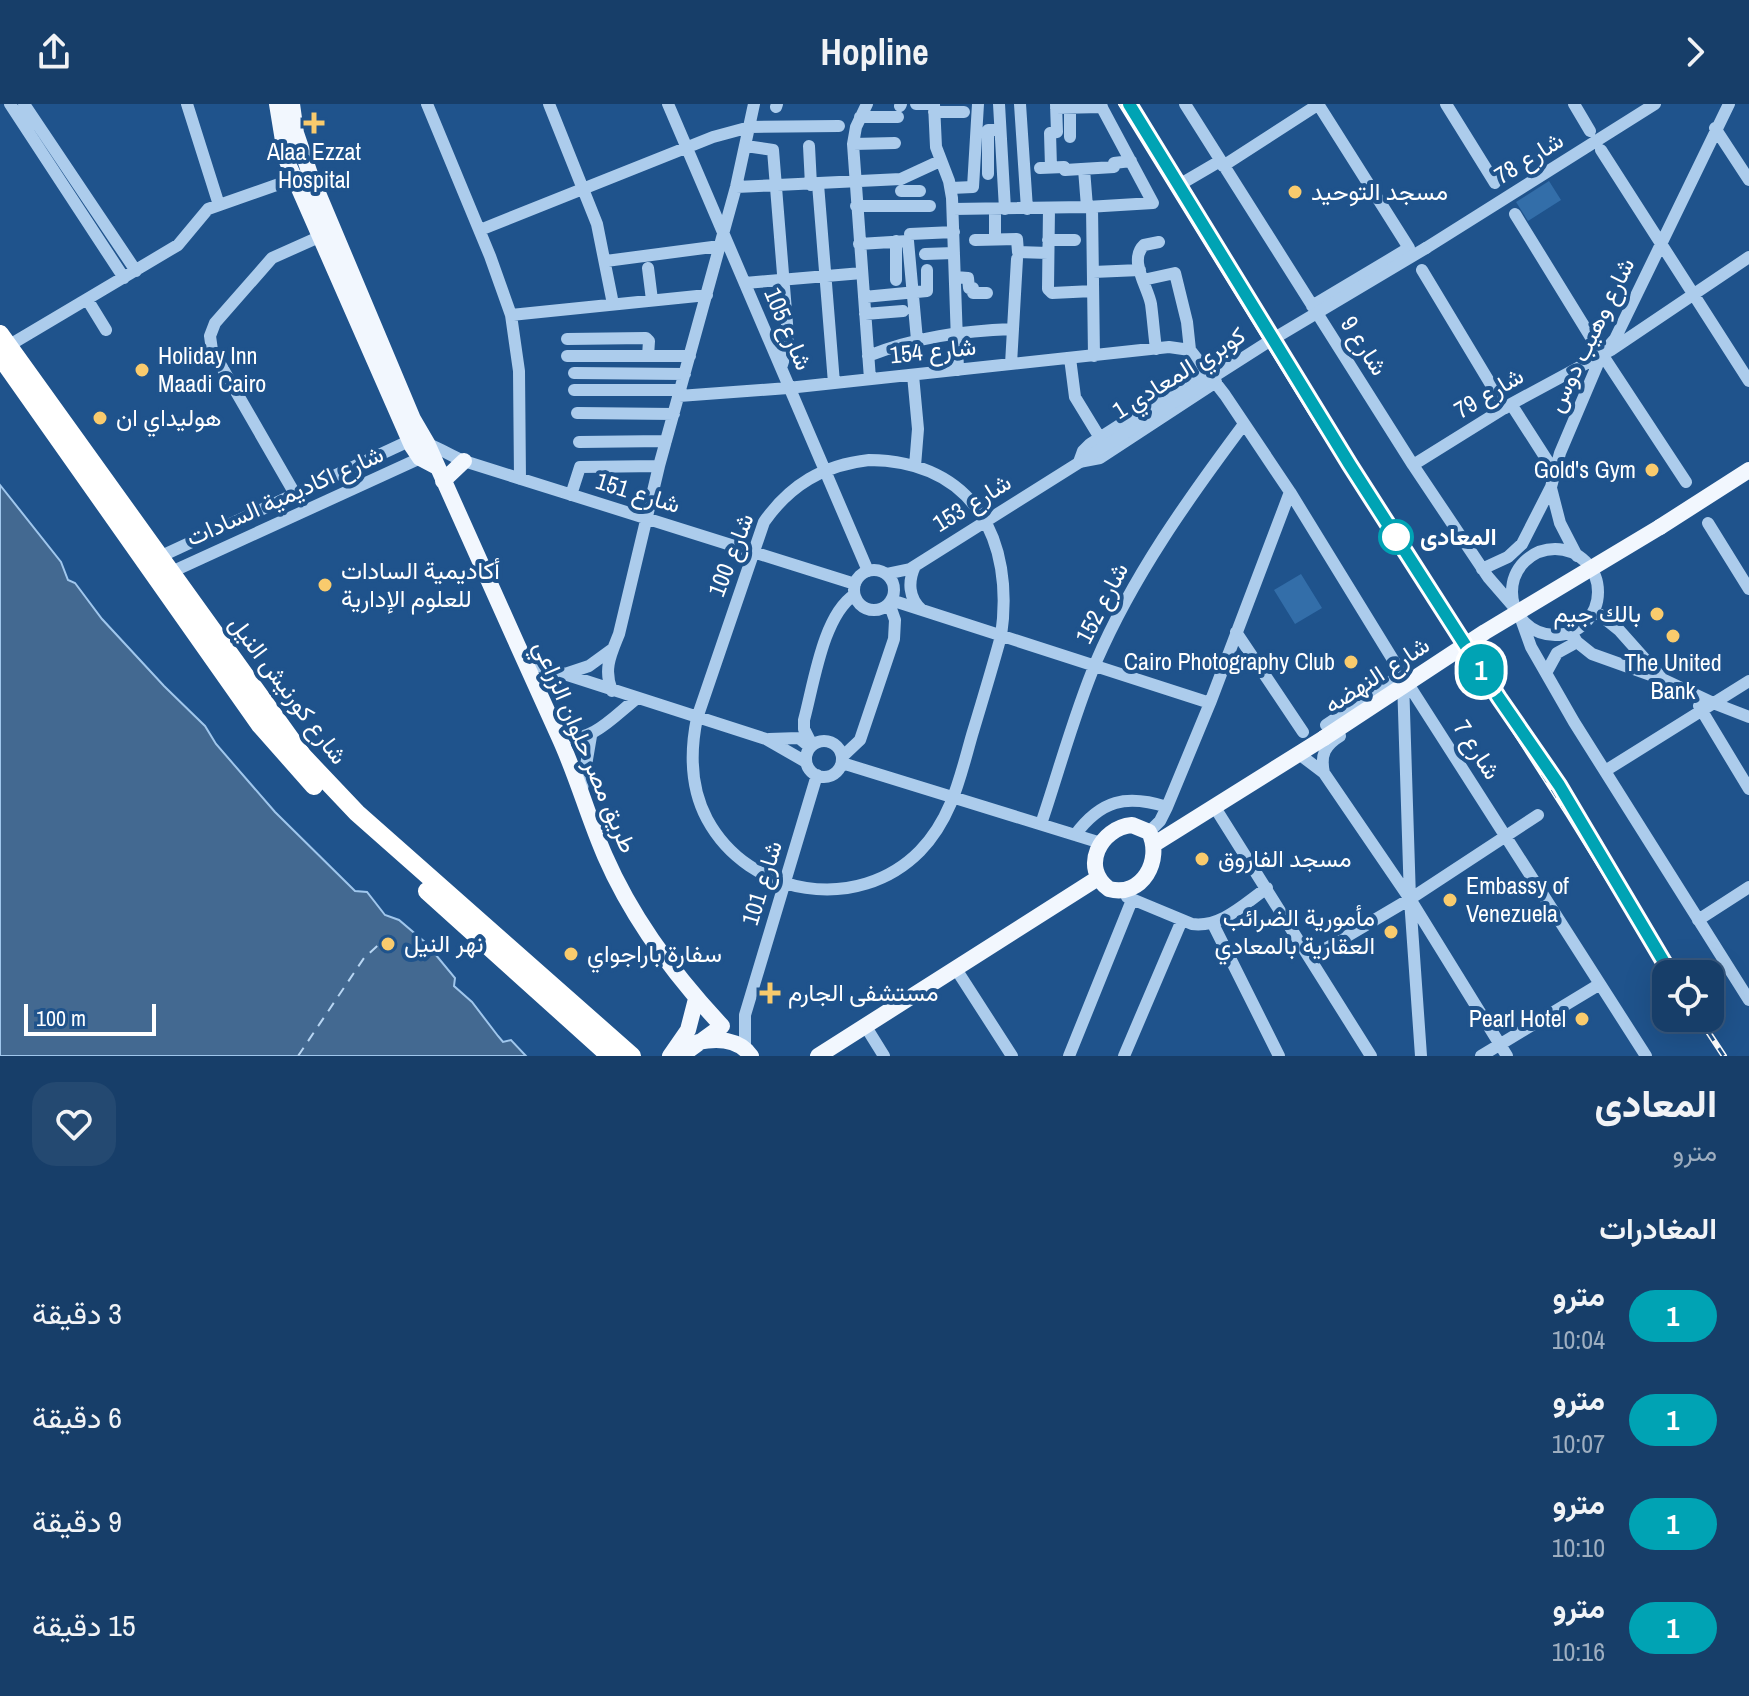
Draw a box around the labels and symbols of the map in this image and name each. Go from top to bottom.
marker: Alaa Ezzat Hospital [303,112,325,134]
street label: شارع 78 [1488,124,1570,192]
place label: Alaa Ezzat Hospital [266,135,362,195]
place label: مسجد التوحيد [1311,175,1448,207]
marker: مسجد التوحيد [1286,183,1304,201]
street label: شارع وهيب دوس [1539,252,1642,418]
street label: شارع 105 [756,283,821,375]
street label: شارع 9 [1333,310,1396,382]
street label: كوبري المعادي 1 [1106,319,1253,429]
street label: شارع 154 [888,330,978,371]
place label: Holiday Inn Maadi Cairo [158,339,266,399]
street label: شارع 79 [1448,359,1530,426]
marker: Holiday Inn Maadi Cairo [133,361,151,379]
place label: هوليداي ان [116,401,222,437]
marker: هوليداي ان [91,409,109,427]
street label: شارع اكاديمية السادات [181,437,389,554]
place label: Gold's Gym [1534,453,1636,485]
marker: Gold's Gym [1643,461,1661,479]
street label: شارع 151 [592,464,684,521]
street label: شارع 153 [926,466,1017,540]
street label: شارع 100 [700,508,761,601]
marker: المعادى [1379,520,1413,554]
place label: المعادى [1420,520,1497,552]
place label: أكاديمية السادات للعلوم الإدارية [341,554,500,615]
street label: شارع 152 [1067,557,1136,649]
marker: أكاديمية السادات للعلوم الإدارية [316,576,334,594]
place label: بالك جيم [1553,597,1641,630]
marker: بالك جيم [1648,605,1666,623]
street label: شارع كورنيش النيل [222,608,355,771]
marker: The United Bank [1664,627,1682,645]
street label: شارع النهضه [1318,628,1436,721]
street label: طريق مصر حلوان الزراعي [523,636,645,859]
line badge: 1 [1455,644,1507,696]
place label: Cairo Photography Club [1124,645,1335,677]
place label: The United Bank [1624,646,1722,706]
marker: Cairo Photography Club [1342,653,1360,671]
street label: شارع 7 [1446,714,1509,786]
street label: شارع 101 [733,837,790,929]
place label: مسجد الفاروق [1218,842,1352,874]
marker: مسجد الفاروق [1193,850,1211,868]
place label: Embassy of Venezuela [1466,869,1569,929]
marker: Embassy of Venezuela [1441,891,1459,909]
place label: مأمورية الضرائب العقارية بالمعادي [1214,901,1375,965]
marker: مأمورية الضرائب العقارية بالمعادي [1382,923,1400,941]
place label: نهر النيل [404,927,484,959]
marker: نهر النيل [379,935,397,953]
place label: سفارة باراجواي [587,937,722,973]
marker: سفارة باراجواي [562,945,580,963]
place label: مستشفى الجارم [788,976,939,1009]
marker: مستشفى الجارم [759,982,781,1004]
scale bar [24,1000,156,1036]
place label: Pearl Hotel [1469,1002,1566,1034]
marker: Pearl Hotel [1573,1010,1591,1028]

